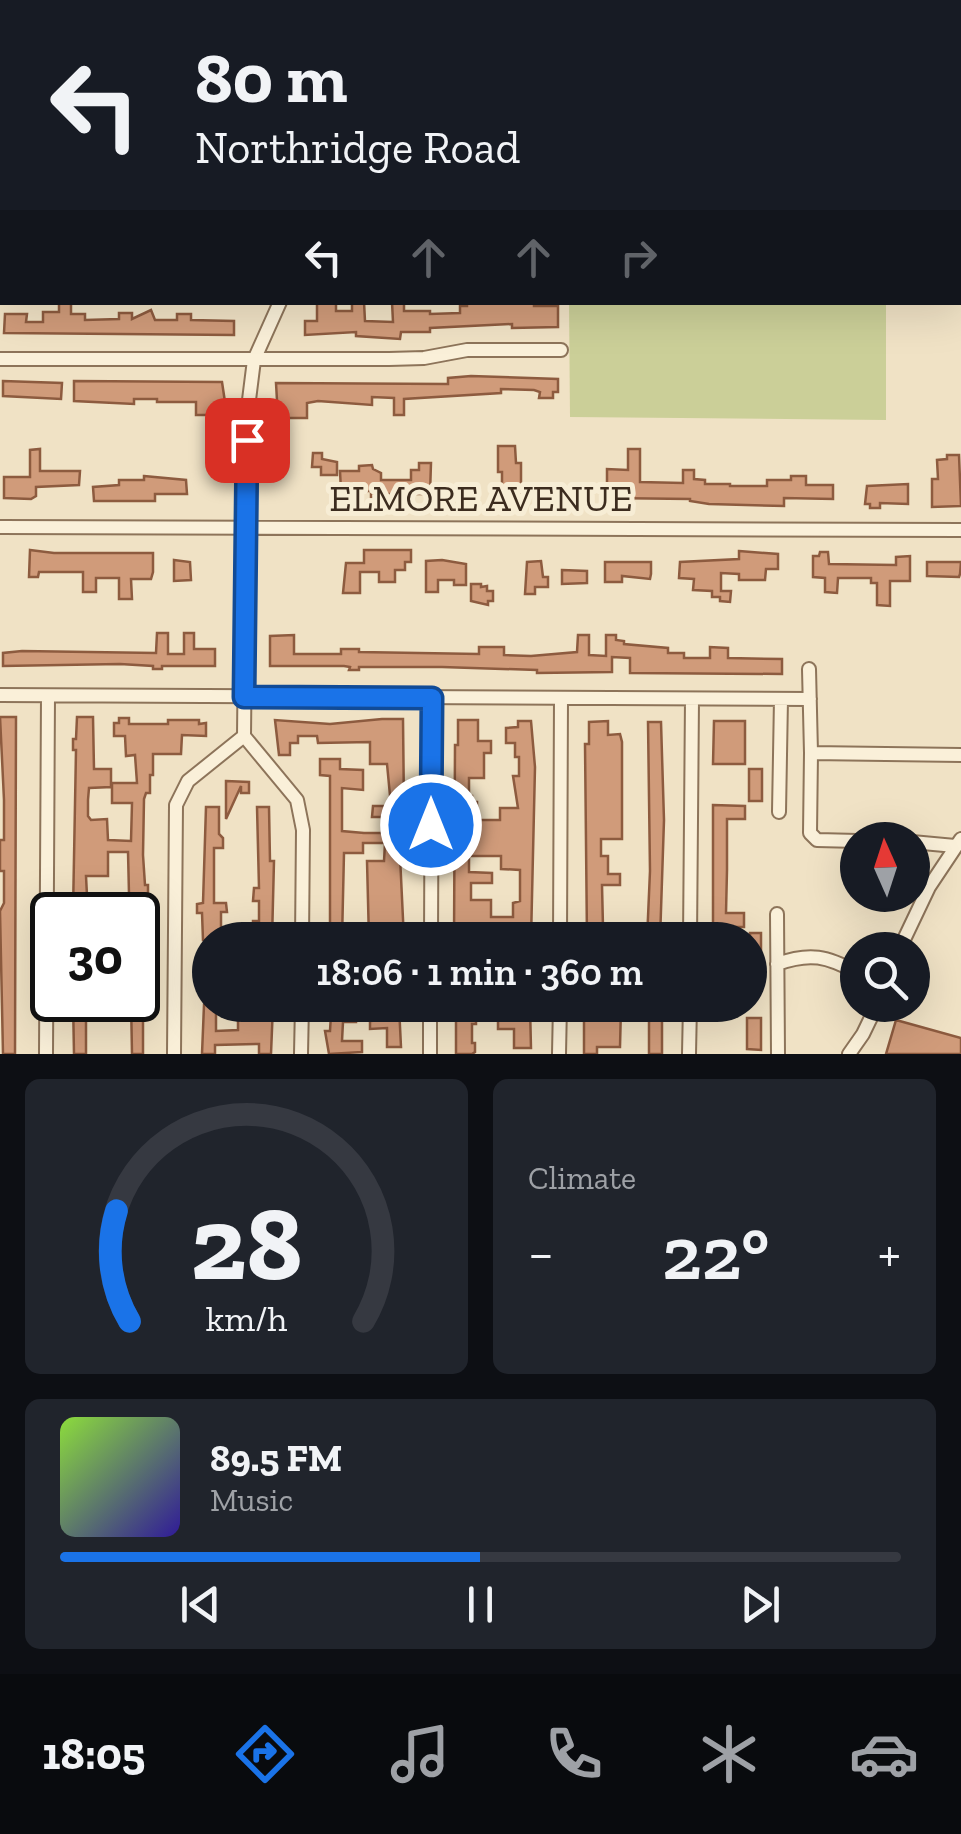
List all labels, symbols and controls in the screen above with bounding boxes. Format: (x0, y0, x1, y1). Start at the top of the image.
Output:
text: 80 m (195, 36, 347, 120)
icon: left (30, 40, 160, 170)
text: Northridge Road (195, 121, 520, 175)
icon: left (296, 230, 351, 285)
icon: ahead (401, 230, 456, 285)
icon: ahead (506, 230, 561, 285)
icon: right (611, 230, 666, 285)
pin (205, 398, 290, 483)
icon: arrive (220, 413, 275, 468)
street label: ELMORE AVENUE (329, 475, 633, 521)
position arrow (379, 773, 483, 877)
north arrow (840, 822, 930, 912)
map controls (840, 822, 930, 1022)
speed limit sign: 30 (30, 892, 160, 1022)
button: search (840, 932, 930, 1022)
text: 18:06 · 1 min · 360 m (316, 949, 643, 995)
text: Climate (528, 1159, 636, 1197)
text: 28 (191, 1181, 302, 1306)
text: 22° (662, 1208, 770, 1298)
text: − (528, 1220, 554, 1286)
text: + (878, 1220, 901, 1286)
text: km/h (206, 1297, 287, 1340)
text: 89.5 FM (210, 1435, 342, 1481)
text: Music (210, 1481, 293, 1519)
icon: previous (173, 1577, 228, 1632)
icon: pause (453, 1577, 508, 1632)
icon: next (733, 1577, 788, 1632)
icon: directions (230, 1719, 300, 1789)
icon: music (385, 1719, 455, 1789)
icon: phone (539, 1719, 609, 1789)
icon: climate (694, 1719, 764, 1789)
icon: car (849, 1719, 919, 1789)
text: 18:05 (42, 1727, 145, 1781)

